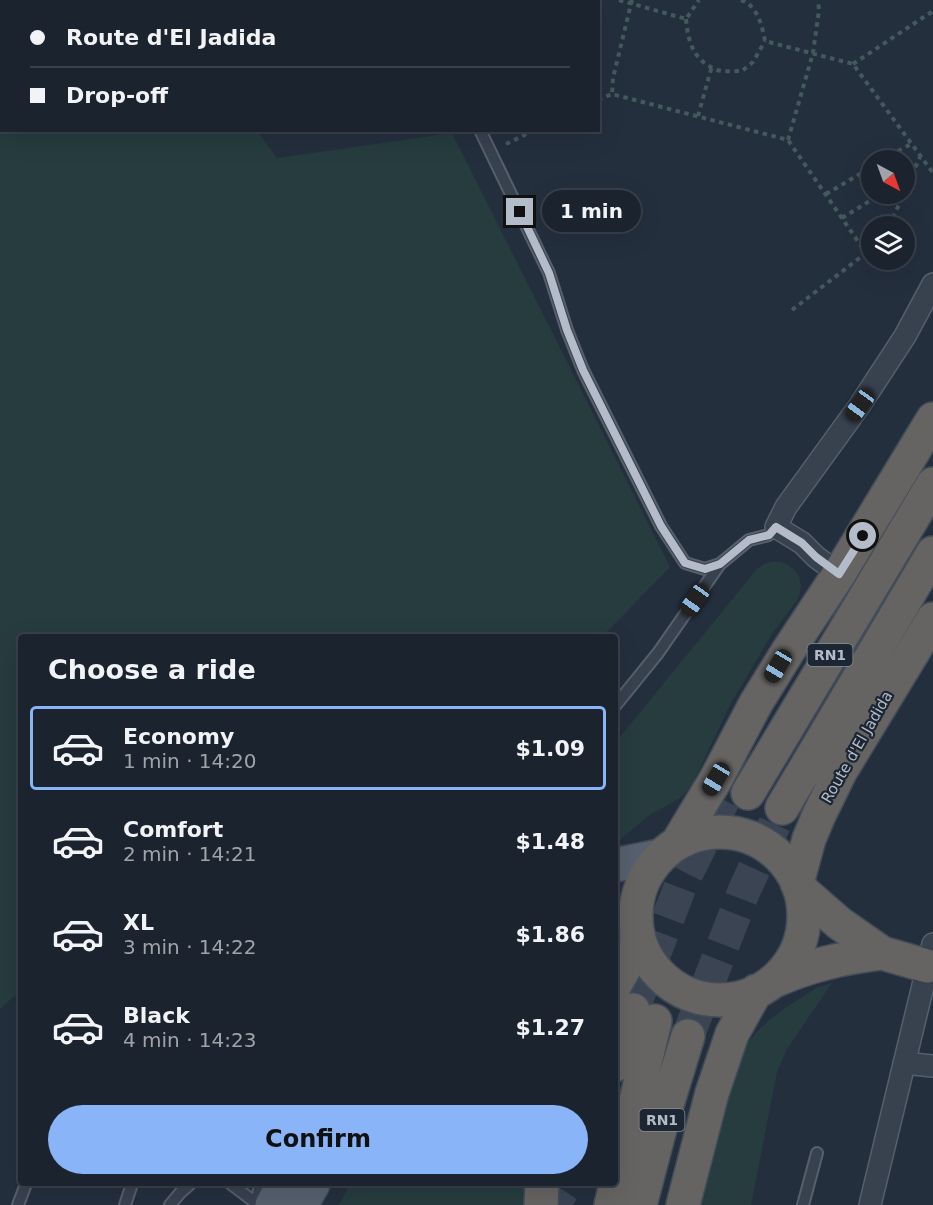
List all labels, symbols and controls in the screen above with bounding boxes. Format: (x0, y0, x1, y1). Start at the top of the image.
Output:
text: Route d'El Jadida (66, 25, 276, 50)
text: Drop-off (66, 83, 168, 108)
north arrow (861, 150, 915, 204)
map controls (861, 150, 915, 270)
callout: 1 min (541, 191, 640, 233)
route end (506, 198, 533, 225)
text: 1 min (560, 199, 623, 223)
button: layers (861, 216, 915, 270)
car (842, 385, 878, 425)
route start (849, 522, 876, 549)
car (677, 580, 713, 620)
road number: RN1 (808, 644, 852, 666)
car (761, 646, 795, 686)
text: Choose a ride (48, 654, 256, 685)
street label: Route d'El Jadida (818, 688, 896, 806)
icon: car (51, 721, 105, 775)
text: Economy (123, 724, 234, 749)
text: $1.09 (515, 736, 585, 761)
text: 1 min · 14:20 (123, 749, 257, 773)
car (699, 759, 733, 799)
icon: car (51, 814, 105, 868)
text: Comfort (123, 817, 223, 842)
text: $1.48 (515, 829, 585, 854)
text: 2 min · 14:21 (123, 842, 257, 866)
icon: car (51, 907, 105, 961)
text: XL (123, 910, 154, 935)
text: $1.86 (515, 922, 585, 947)
text: 3 min · 14:22 (123, 935, 257, 959)
icon: car (51, 1000, 105, 1054)
text: Black (123, 1003, 190, 1028)
text: $1.27 (515, 1015, 585, 1040)
text: 4 min · 14:23 (123, 1028, 257, 1052)
button: Confirm (48, 1105, 588, 1174)
road number: RN1 (640, 1109, 684, 1131)

